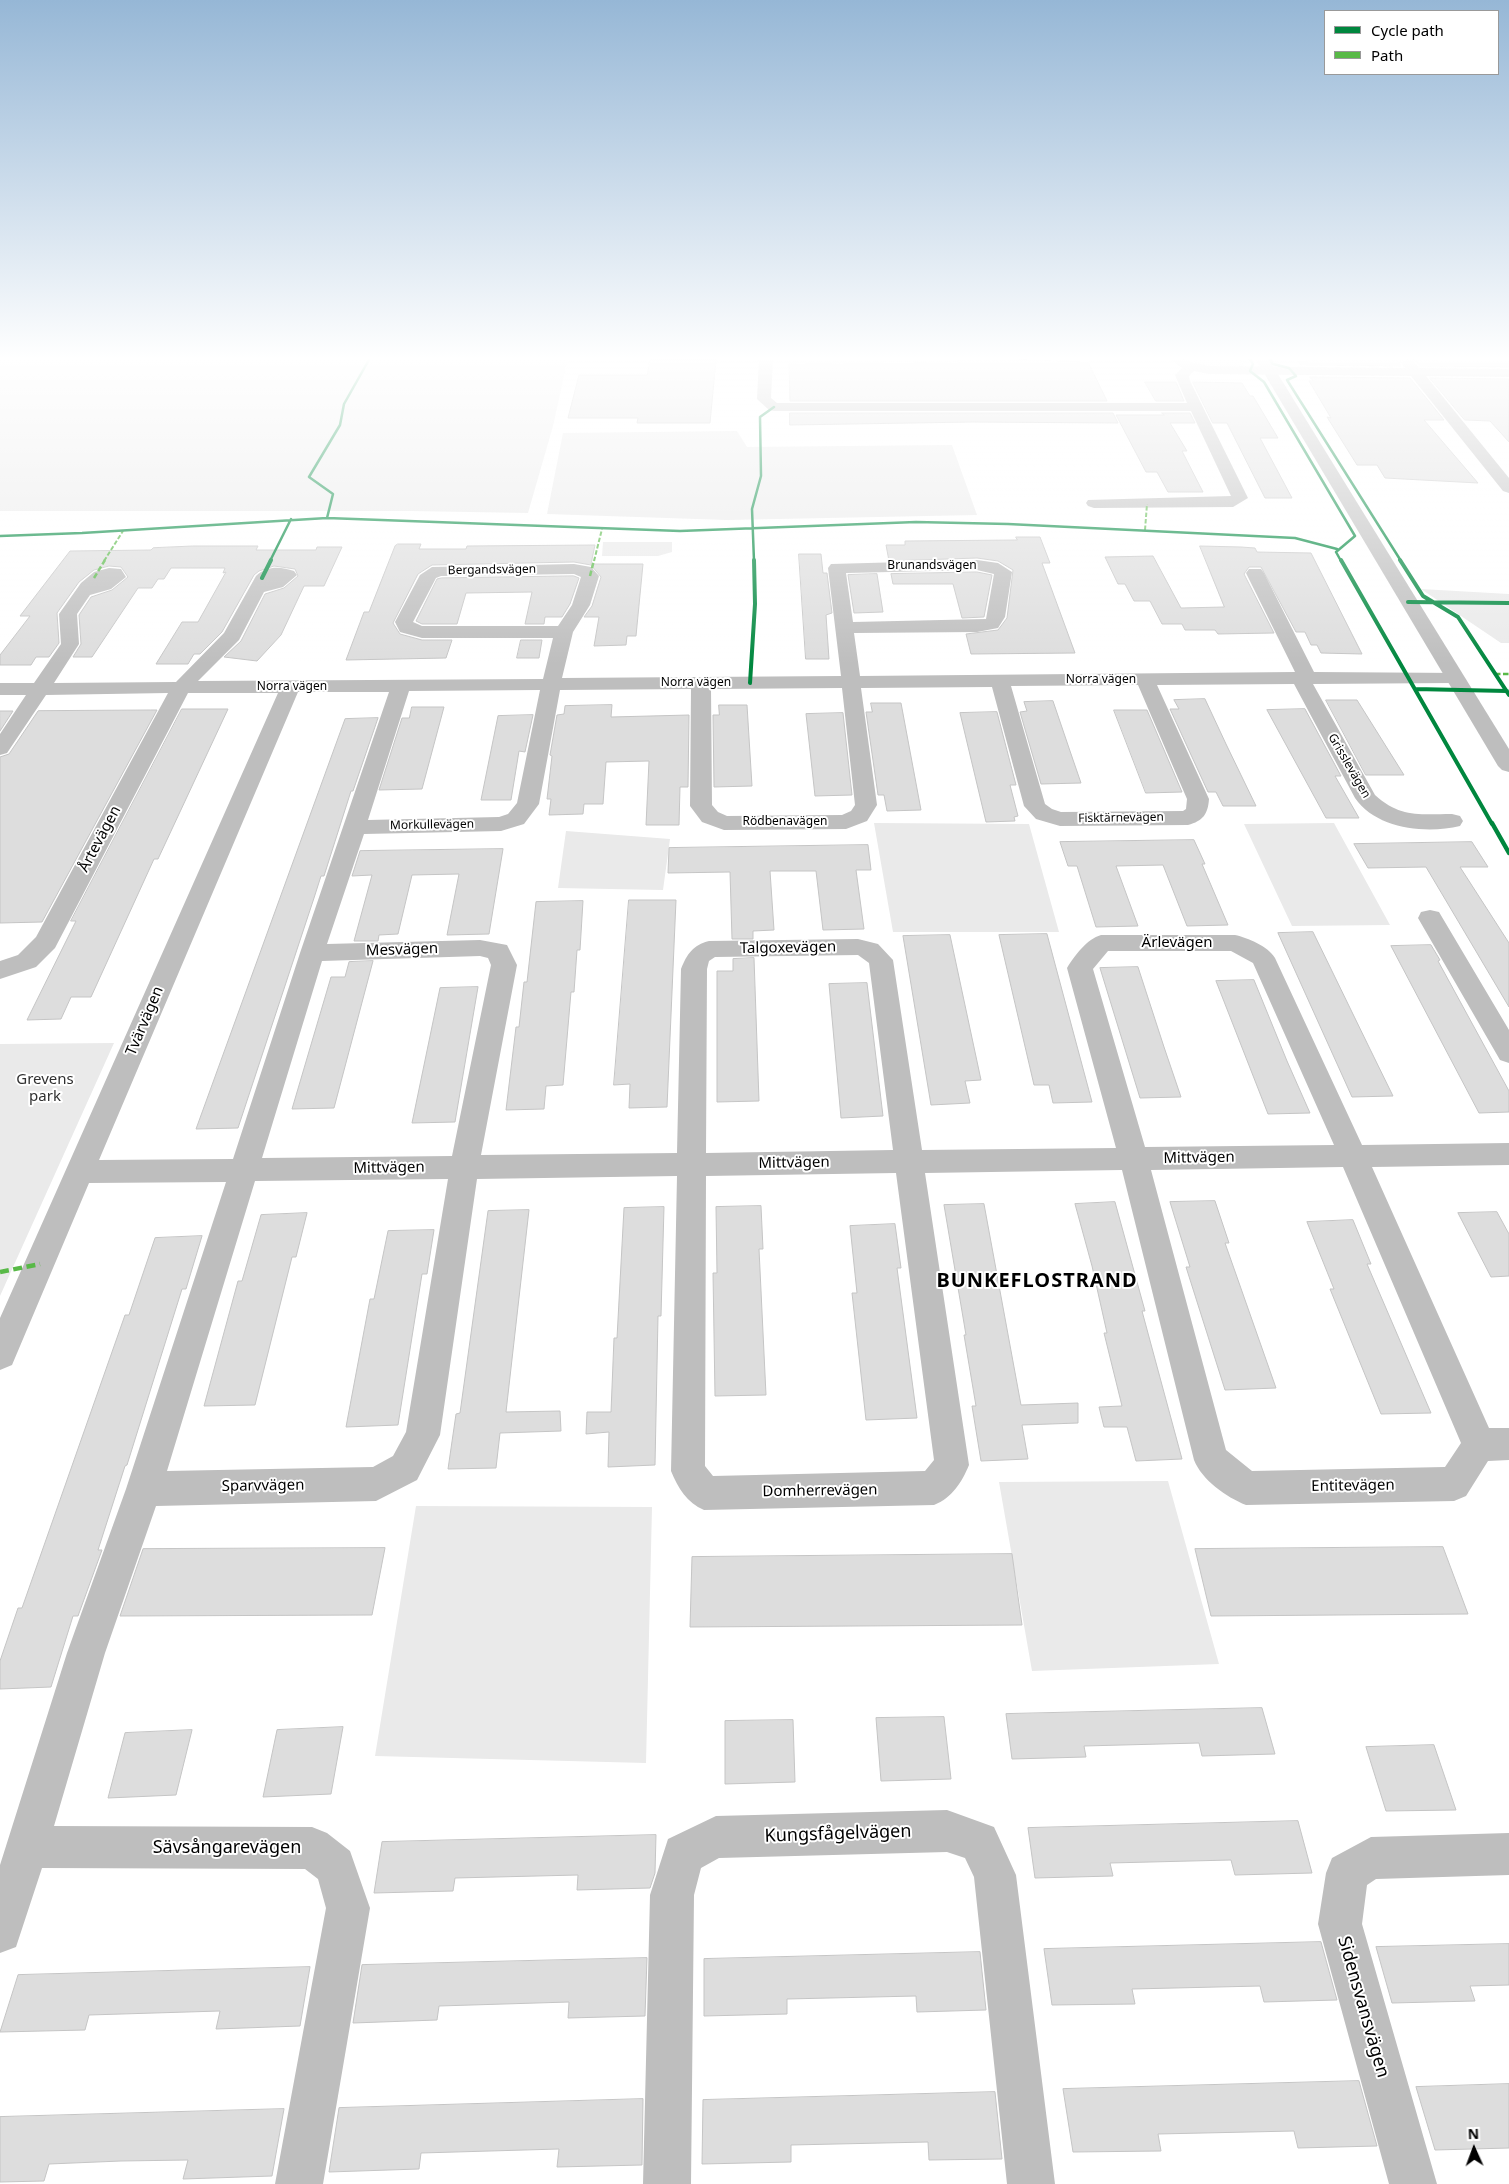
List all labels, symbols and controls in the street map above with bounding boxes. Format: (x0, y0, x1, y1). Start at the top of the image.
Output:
legend (1324, 10, 1499, 75)
text: Cycle path (1371, 20, 1444, 40)
text: Path (1371, 45, 1403, 65)
street label: Brunandsvägen (887, 559, 977, 573)
street label: Bergandsvägen (448, 562, 536, 578)
street label: Norra vägen (1066, 673, 1136, 687)
street label: Norra vägen (661, 676, 731, 690)
street label: Norra vägen (257, 680, 327, 694)
street label: Grisslevägen (1325, 731, 1373, 801)
street label: Årtevägen (75, 803, 125, 875)
street label: Fisktärnevägen (1078, 810, 1164, 826)
street label: Rödbenavägen (743, 815, 827, 829)
street label: Morkullevägen (390, 817, 474, 833)
street label: Ärlevägen (1142, 934, 1212, 952)
street label: Talgoxevägen (740, 938, 836, 958)
street label: Mesvägen (366, 940, 438, 960)
street label: Tvärvägen (122, 984, 168, 1058)
park label: Grevens park (16, 1071, 74, 1106)
street label: Mittvägen (1163, 1148, 1235, 1168)
street label: Mittvägen (758, 1153, 830, 1173)
street label: Mittvägen (353, 1158, 425, 1178)
district label: BUNKEFLOSTRAND (935, 1269, 1139, 1293)
street label: Sparvvägen (222, 1476, 304, 1496)
street label: Entitevägen (1311, 1476, 1395, 1496)
street label: Domherrevägen (762, 1481, 878, 1501)
street label: Kungsfågelvägen (764, 1821, 912, 1847)
street label: Sävsångarevägen (153, 1837, 301, 1859)
street label: Sidensvansvägen (1332, 1934, 1394, 2080)
north arrow (1449, 2124, 1499, 2174)
text: N (1467, 2124, 1479, 2143)

